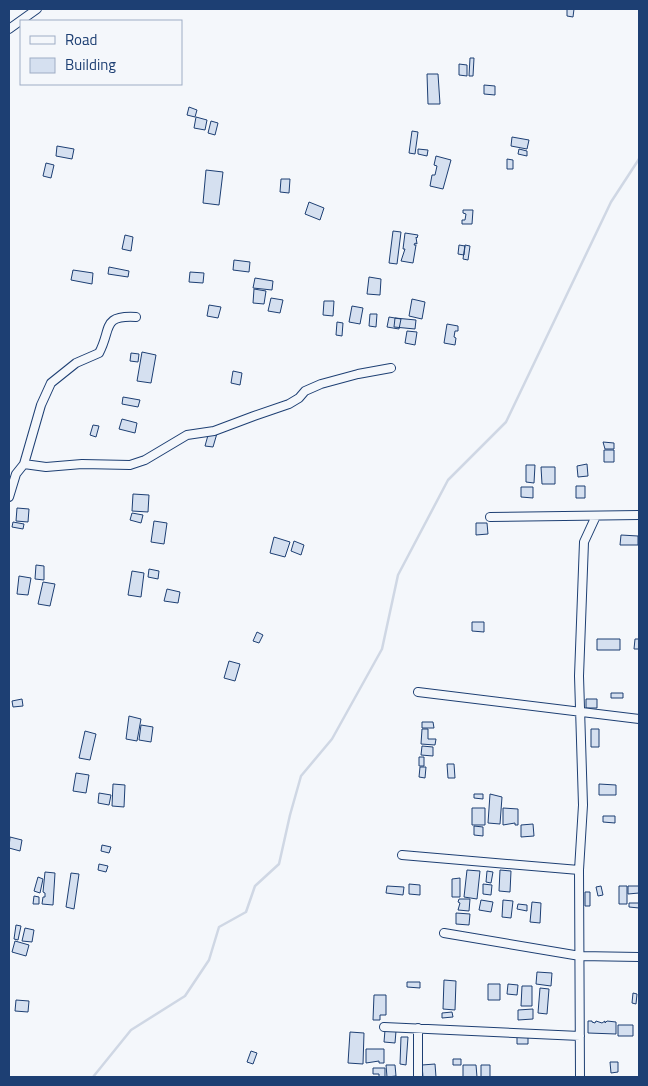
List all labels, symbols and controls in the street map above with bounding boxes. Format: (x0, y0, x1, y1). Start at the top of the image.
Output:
legend (20, 20, 182, 85)
text: Road (65, 28, 97, 51)
text: Building (65, 53, 116, 76)

